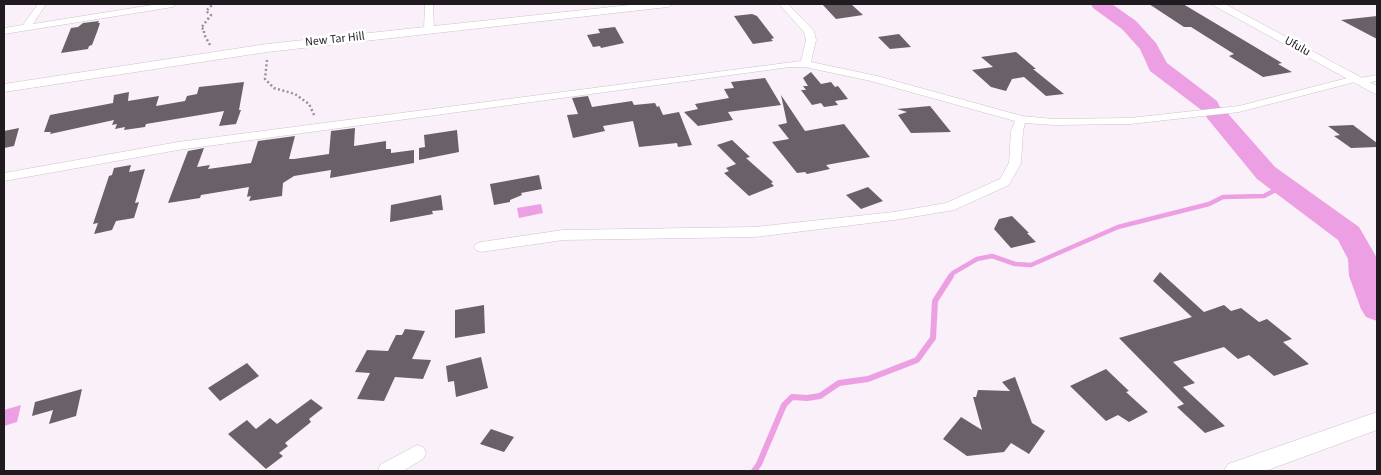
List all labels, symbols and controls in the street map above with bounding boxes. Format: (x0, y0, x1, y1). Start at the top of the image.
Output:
street label: New Tar Hill (304, 30, 366, 50)
street label: Ufulu (1282, 34, 1312, 60)

